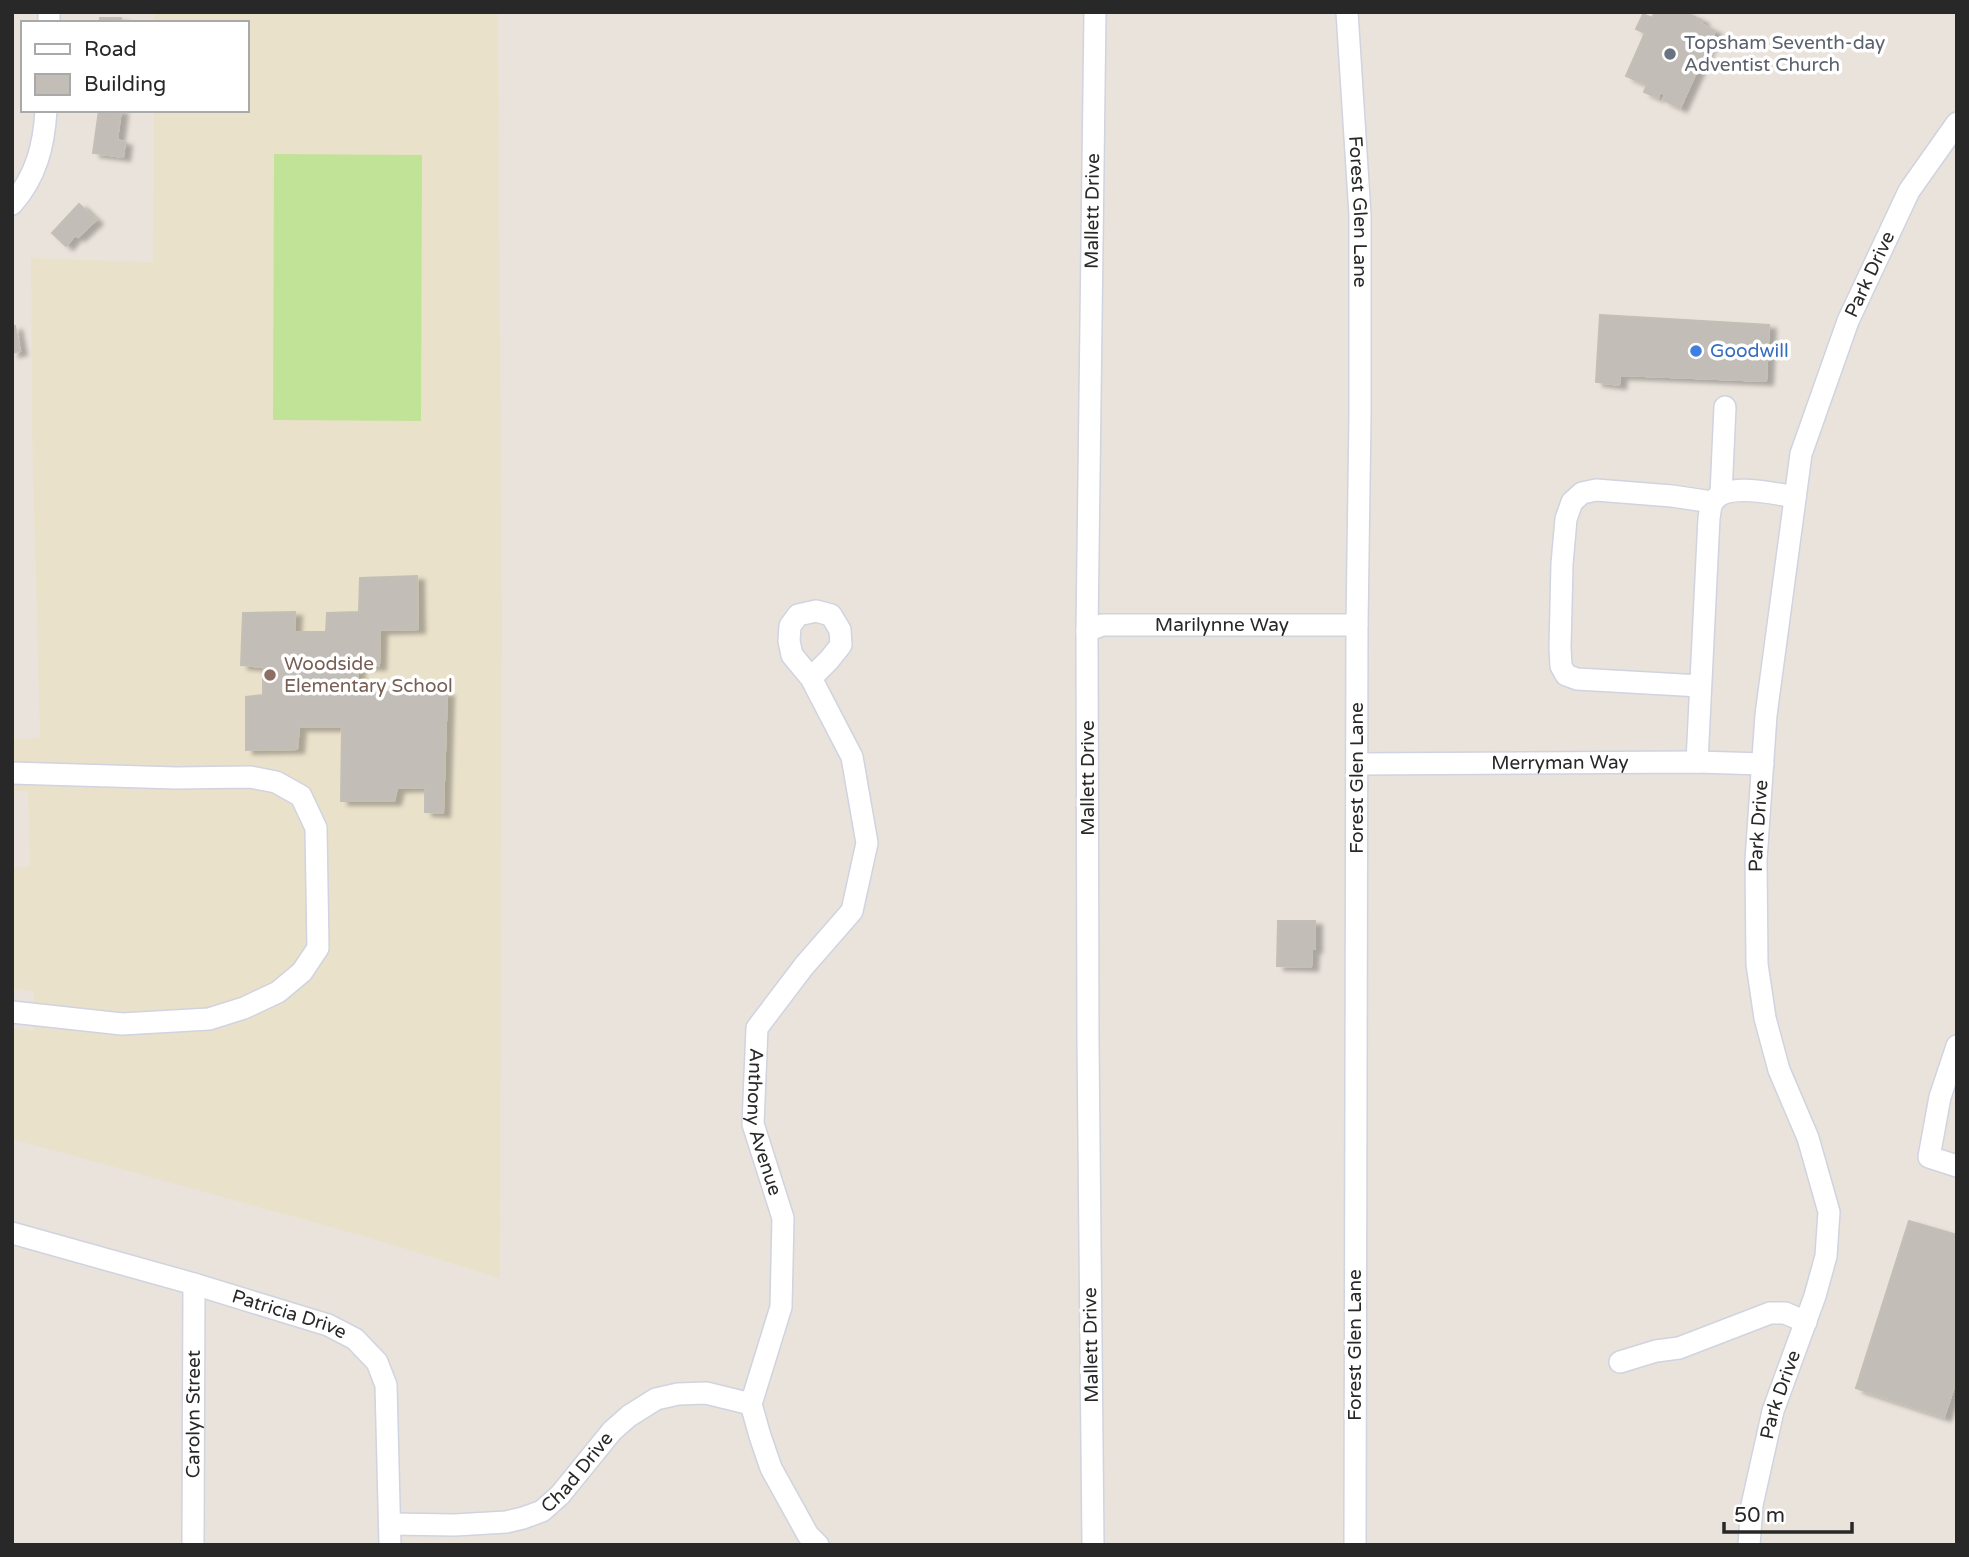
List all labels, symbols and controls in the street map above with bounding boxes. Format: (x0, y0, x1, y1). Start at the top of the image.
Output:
legend (21, 21, 248, 112)
place label: Topsham Seventh-day Adventist Church (1684, 32, 1885, 76)
text: Road (84, 37, 137, 62)
marker: Topsham Seventh-day Adventist Church (1662, 46, 1678, 62)
text: Building (84, 72, 166, 97)
street label: Forest Glen Lane (1344, 135, 1371, 287)
street label: Mallett Drive (1081, 153, 1104, 269)
street label: Park Drive (1840, 228, 1899, 321)
place label: Goodwill (1710, 340, 1789, 362)
marker: Goodwill (1688, 343, 1704, 359)
street label: Marilynne Way (1155, 614, 1289, 636)
place label: Woodside Elementary School (284, 653, 453, 697)
marker: Woodside Elementary School (262, 667, 278, 683)
street label: Forest Glen Lane (1346, 702, 1368, 854)
street label: Mallett Drive (1077, 720, 1099, 836)
street label: Merryman Way (1491, 751, 1629, 774)
street label: Park Drive (1745, 779, 1773, 872)
street label: Anthony Avenue (742, 1048, 786, 1198)
street label: Forest Glen Lane (1344, 1269, 1366, 1421)
street label: Patricia Drive (229, 1285, 350, 1344)
street label: Mallett Drive (1079, 1287, 1103, 1403)
street label: Park Drive (1756, 1347, 1805, 1441)
street label: Carolyn Street (182, 1350, 205, 1478)
street label: Chad Drive (537, 1428, 618, 1518)
scale bar (1724, 1490, 1852, 1534)
text: 50 m (1734, 1503, 1785, 1528)

